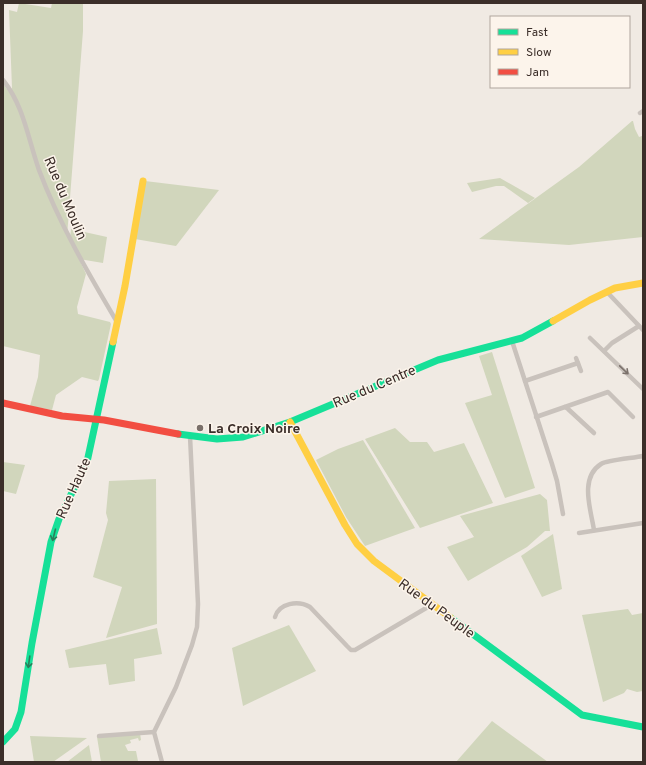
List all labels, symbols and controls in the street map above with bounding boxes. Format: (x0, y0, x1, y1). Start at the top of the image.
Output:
legend (490, 16, 630, 88)
text: Fast (526, 25, 548, 41)
text: Slow (526, 45, 552, 61)
text: Jam (526, 65, 549, 81)
street label: Rue du Moulin (39, 154, 90, 243)
street label: Rue du Centre (330, 362, 419, 413)
one-way arrow (619, 365, 629, 375)
place label: La Croix Noire (208, 421, 301, 438)
marker: La Croix Noire (195, 423, 205, 433)
street label: Rue Haute (53, 455, 95, 522)
one-way arrow (50, 528, 57, 541)
street label: Rue du Peuple (395, 576, 478, 643)
one-way arrow (25, 655, 33, 668)

